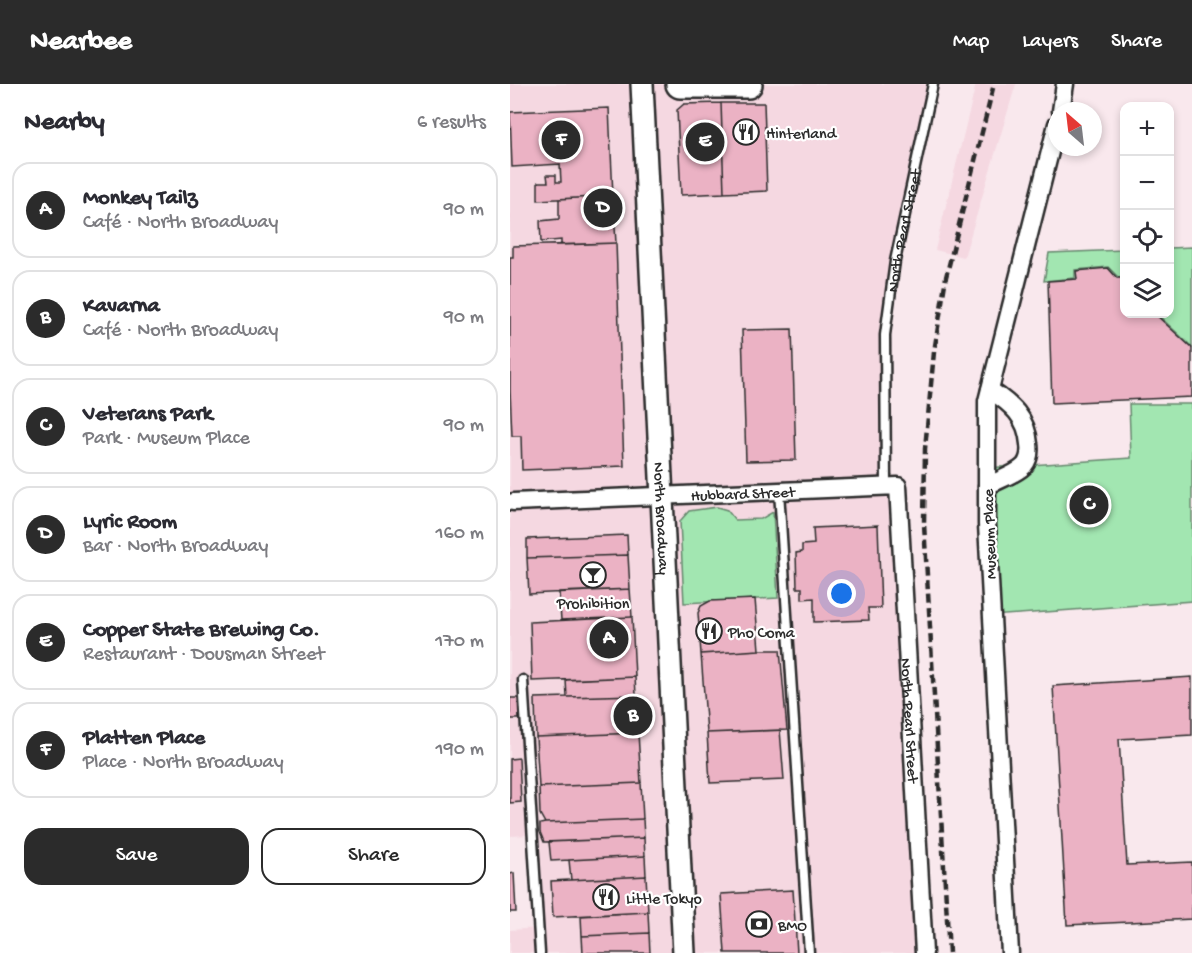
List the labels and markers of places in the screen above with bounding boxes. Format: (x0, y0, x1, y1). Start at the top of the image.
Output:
restaurant icon: Hinterland (731, 117, 761, 147)
pin: F (542, 118, 580, 162)
pin: E (686, 120, 724, 164)
place label: Hinterland (766, 126, 838, 145)
pin: D (584, 186, 622, 230)
pin: C (1070, 482, 1108, 528)
bar icon: Prohibition (578, 560, 608, 590)
place label: Prohibition (556, 596, 630, 615)
pin: A (590, 616, 628, 662)
restaurant icon: Pho Coma (694, 616, 724, 646)
place label: Pho Coma (727, 625, 796, 644)
pin: B (614, 694, 652, 738)
restaurant icon: Little Tokyo (591, 882, 621, 912)
place label: Little Tokyo (626, 891, 702, 910)
bank icon: BMO (744, 909, 774, 939)
place label: BMO (777, 918, 807, 937)

